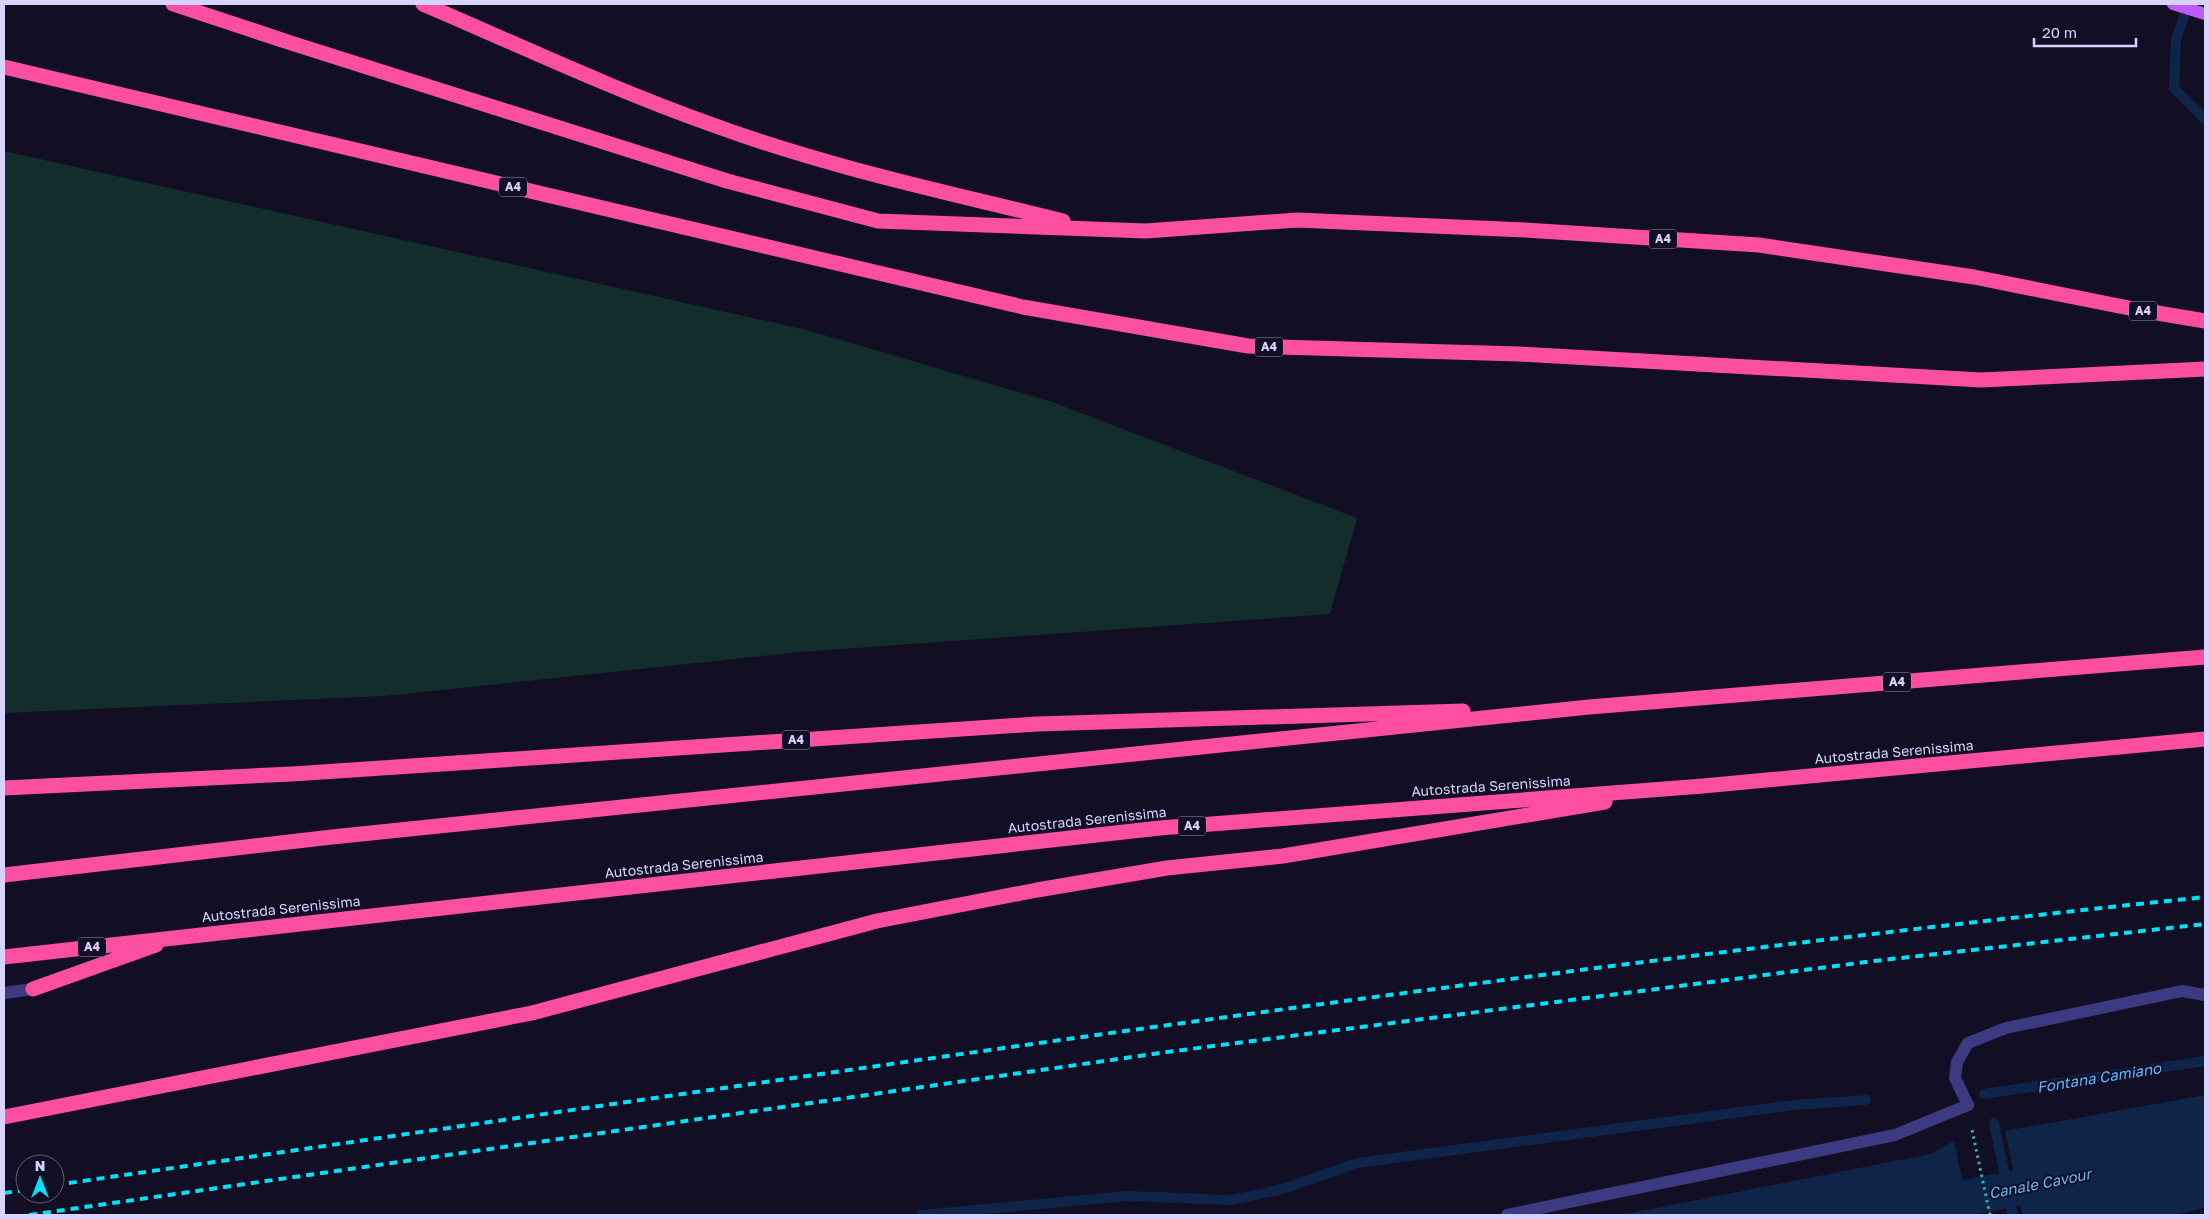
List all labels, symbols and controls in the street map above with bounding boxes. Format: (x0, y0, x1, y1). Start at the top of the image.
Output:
scale bar (2034, 15, 2136, 47)
text: 20 m (2042, 23, 2077, 41)
road number: A4 (499, 178, 527, 196)
road number: A4 (1649, 230, 1677, 248)
road number: A4 (2129, 302, 2157, 321)
road number: A4 (1255, 338, 1283, 357)
road number: A4 (1883, 672, 1911, 692)
road number: A4 (782, 730, 810, 750)
street label: Autostrada Serenissima (1814, 736, 1974, 767)
street label: Autostrada Serenissima (1411, 771, 1571, 800)
street label: Autostrada Serenissima (1007, 803, 1167, 836)
road number: A4 (1178, 816, 1206, 836)
street label: Autostrada Serenissima (604, 848, 764, 881)
street label: Autostrada Serenissima (201, 892, 361, 925)
road number: A4 (78, 938, 106, 956)
water label: Fontana Camiano (2035, 1058, 2163, 1096)
north arrow (15, 1154, 65, 1204)
text: N (35, 1157, 45, 1174)
water label: Canale Cavour (1987, 1164, 2095, 1202)

